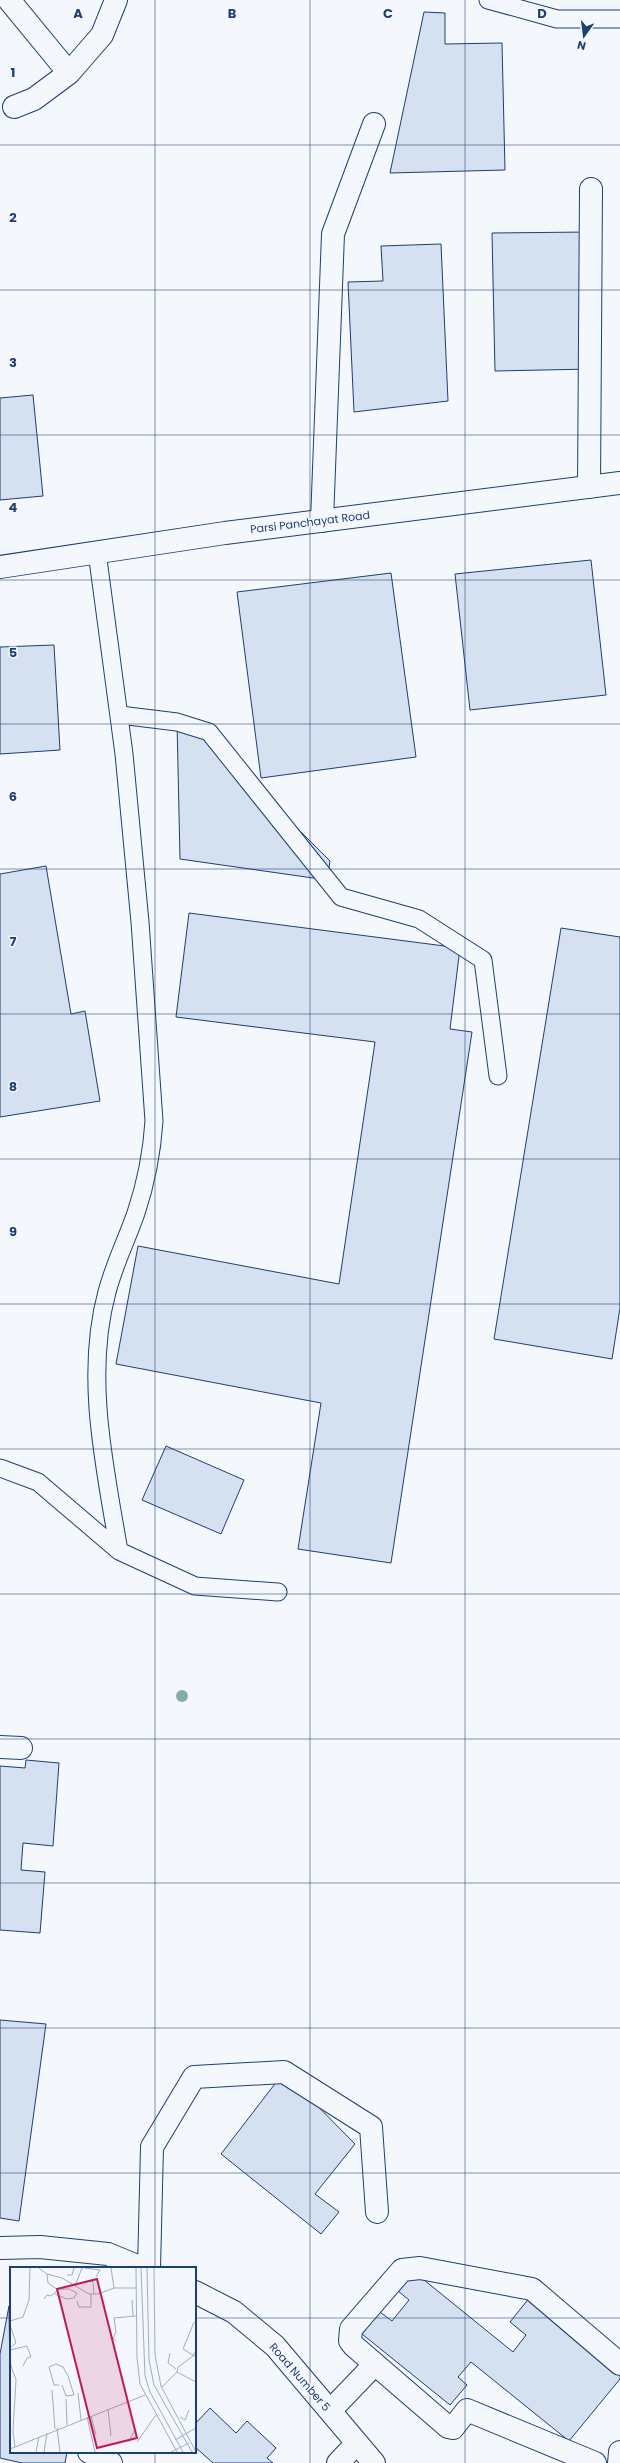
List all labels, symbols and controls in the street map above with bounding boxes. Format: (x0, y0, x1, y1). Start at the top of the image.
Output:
text: A (73, 4, 83, 23)
text: B (228, 4, 237, 23)
text: C (383, 4, 393, 23)
text: D (537, 4, 547, 23)
north arrow (564, 16, 604, 56)
text: N (576, 37, 588, 54)
text: 1 (11, 63, 15, 82)
text: 2 (9, 208, 17, 227)
text: 3 (9, 353, 17, 372)
text: 4 (9, 498, 18, 517)
street label: Parsi Panchayat Road (249, 507, 371, 537)
text: 5 (9, 643, 17, 662)
text: 6 (9, 787, 17, 806)
text: 7 (10, 932, 17, 951)
text: 8 (9, 1077, 17, 1096)
text: 9 (9, 1222, 17, 1241)
inset map (10, 2267, 196, 2453)
street label: Road Number 5 (266, 2339, 334, 2415)

